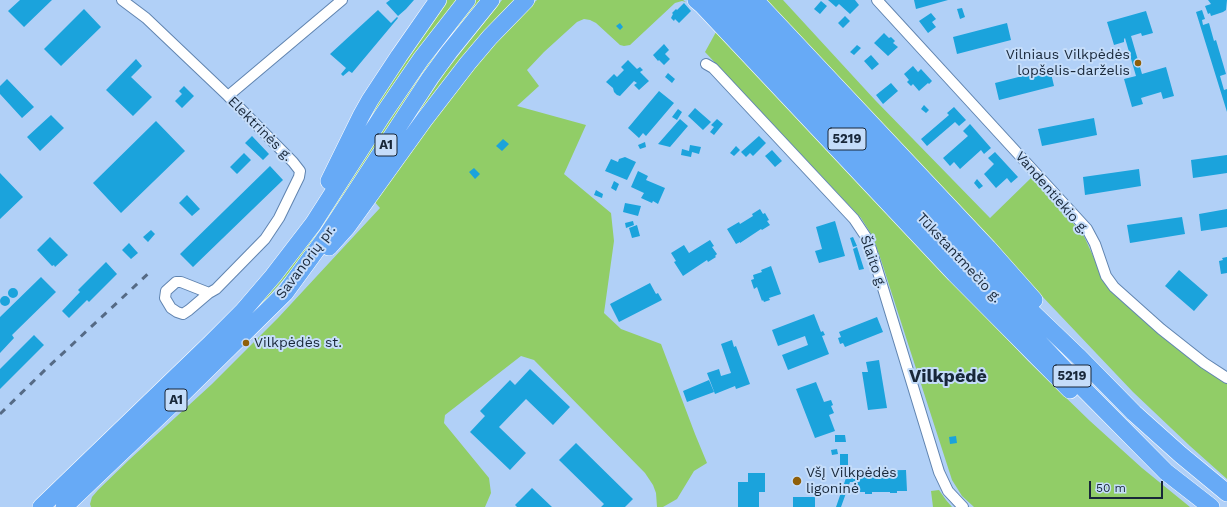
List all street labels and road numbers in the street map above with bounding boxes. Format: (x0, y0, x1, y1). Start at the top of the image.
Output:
street label: Elektrinės g. (224, 93, 296, 165)
road number: 5219 (828, 128, 866, 150)
road number: A1 (375, 134, 397, 156)
street label: Vandentiekio g. (1012, 148, 1092, 238)
street label: Tūkstantmečio g. (913, 210, 1005, 306)
street label: Savanorių pr. (273, 222, 339, 302)
street label: Šlaito g. (856, 233, 890, 291)
road number: 5219 (1053, 365, 1091, 387)
road number: A1 (165, 389, 187, 411)

